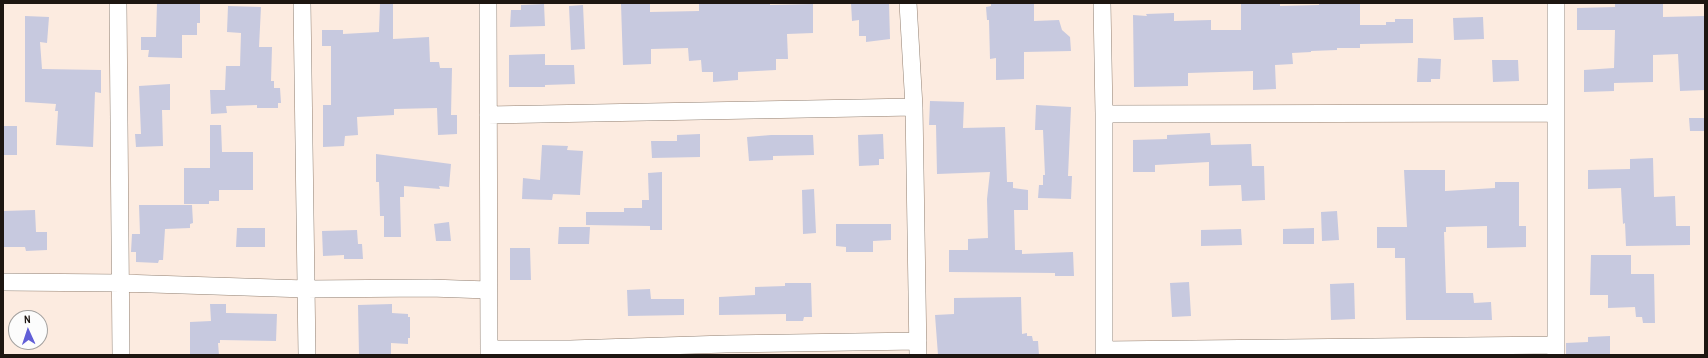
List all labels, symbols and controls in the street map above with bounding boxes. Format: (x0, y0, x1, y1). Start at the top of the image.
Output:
north arrow (8, 310, 48, 350)
text: N (24, 312, 31, 326)

